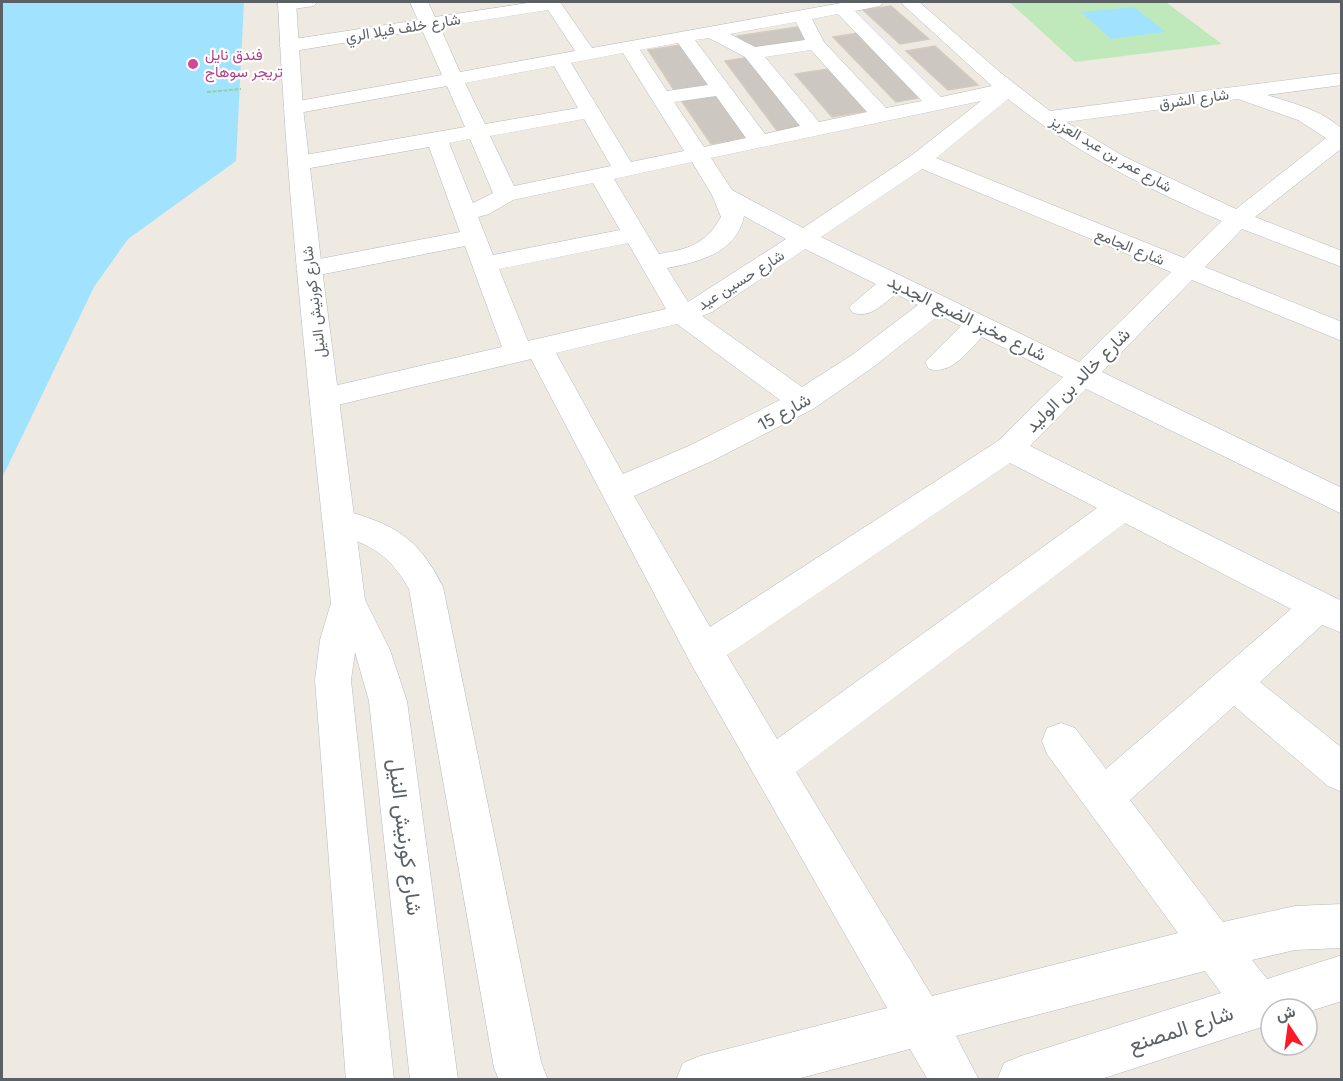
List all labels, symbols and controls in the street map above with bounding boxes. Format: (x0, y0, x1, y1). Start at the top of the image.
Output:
street label: شارع خلف فيلا الري (344, 10, 463, 50)
place label: فندق نايل تريجر سوهاج (205, 46, 283, 83)
marker: فندق نايل تريجر سوهاج (186, 57, 200, 71)
street label: شارع الشرق (1158, 85, 1231, 115)
street label: شارع عمر بن عبد العزيز (1045, 111, 1175, 198)
street label: شارع الجامع (1092, 225, 1167, 271)
street label: شارع كورنيش النيل (298, 245, 332, 359)
street label: شارع حسين عيد (694, 246, 789, 316)
street label: شارع مخبز الضبع الجديد (884, 270, 1050, 367)
street label: شارع خالد بن الوليد (1021, 323, 1136, 438)
street label: شارع 15 (753, 388, 815, 437)
street label: شارع كورنيش النيل (381, 757, 428, 917)
north arrow (1259, 997, 1319, 1057)
street label: شارع المصنع (1125, 1000, 1237, 1059)
text: ش (1274, 1001, 1297, 1024)

